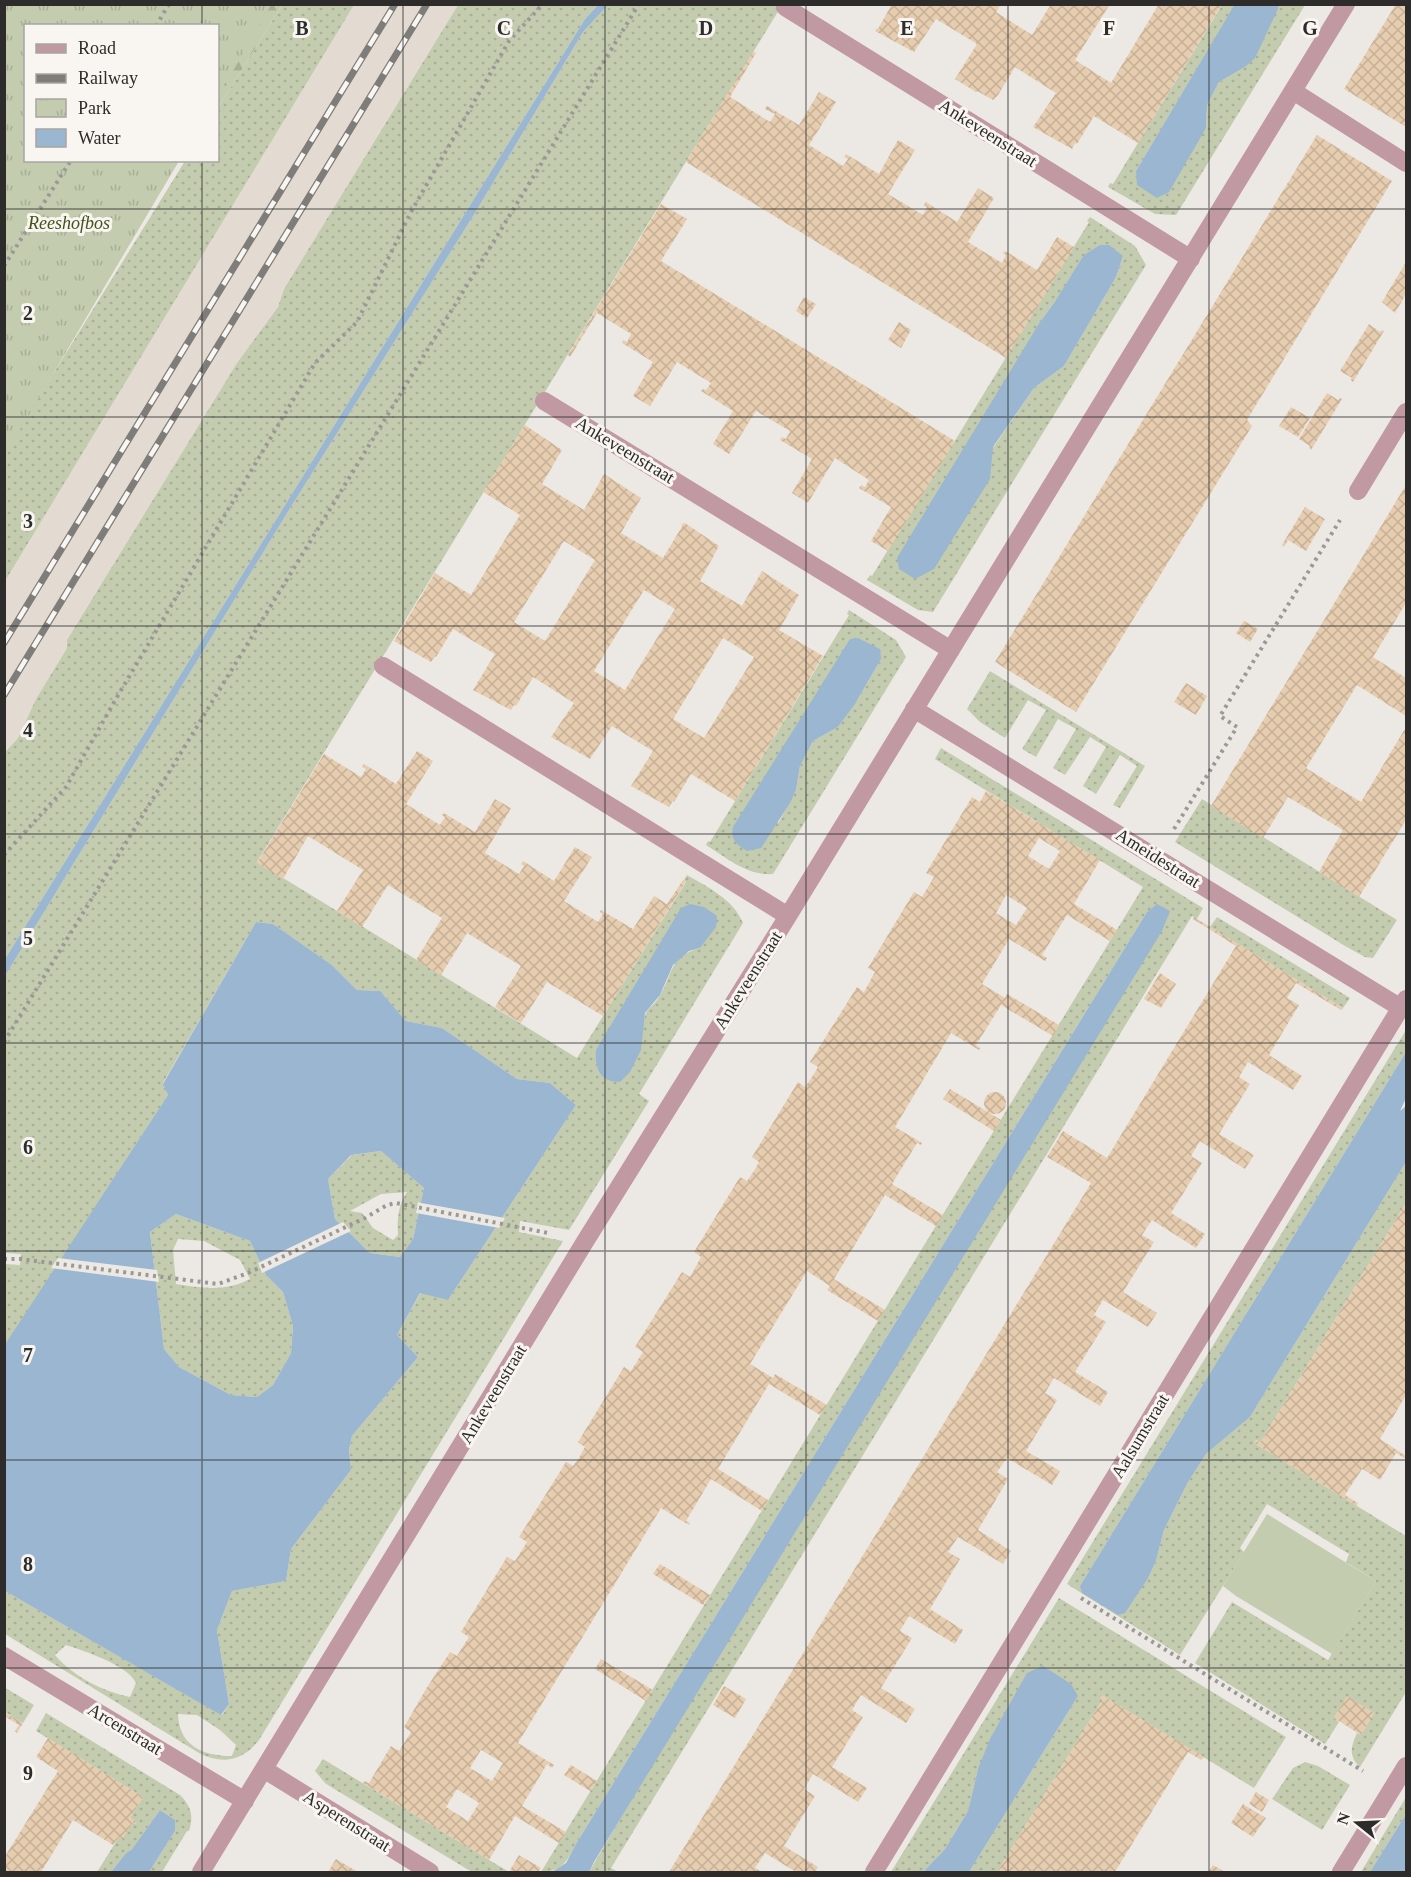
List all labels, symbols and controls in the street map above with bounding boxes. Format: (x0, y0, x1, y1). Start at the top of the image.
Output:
text: B (295, 17, 309, 39)
text: C (497, 17, 511, 39)
text: D (699, 17, 713, 39)
text: E (900, 17, 914, 39)
text: F (1103, 17, 1115, 39)
text: G (1302, 17, 1318, 39)
legend (24, 24, 219, 162)
text: Road (78, 38, 116, 58)
text: Railway (78, 68, 138, 88)
street label: Ankeveenstraat (935, 95, 1041, 171)
text: Park (78, 98, 111, 118)
text: Water (78, 128, 121, 148)
park label: Reeshofbos (27, 213, 110, 233)
text: 2 (23, 302, 33, 324)
street label: Ankeveenstraat (572, 413, 678, 487)
text: 3 (23, 510, 33, 532)
text: 4 (23, 719, 33, 741)
street label: Ameidestraat (1112, 824, 1204, 892)
text: 5 (23, 927, 33, 949)
street label: Ankeveenstraat (710, 927, 786, 1033)
text: 6 (23, 1136, 33, 1158)
street label: Ankeveenstraat (456, 1341, 530, 1447)
text: 7 (23, 1344, 33, 1366)
street label: Aalsumstraat (1107, 1390, 1173, 1482)
text: 8 (23, 1553, 33, 1575)
street label: Arcenstraat (84, 1699, 166, 1759)
text: 9 (23, 1762, 33, 1784)
street label: Asperenstraat (300, 1786, 394, 1856)
north arrow (1327, 1793, 1387, 1853)
text: N (1333, 1810, 1353, 1827)

